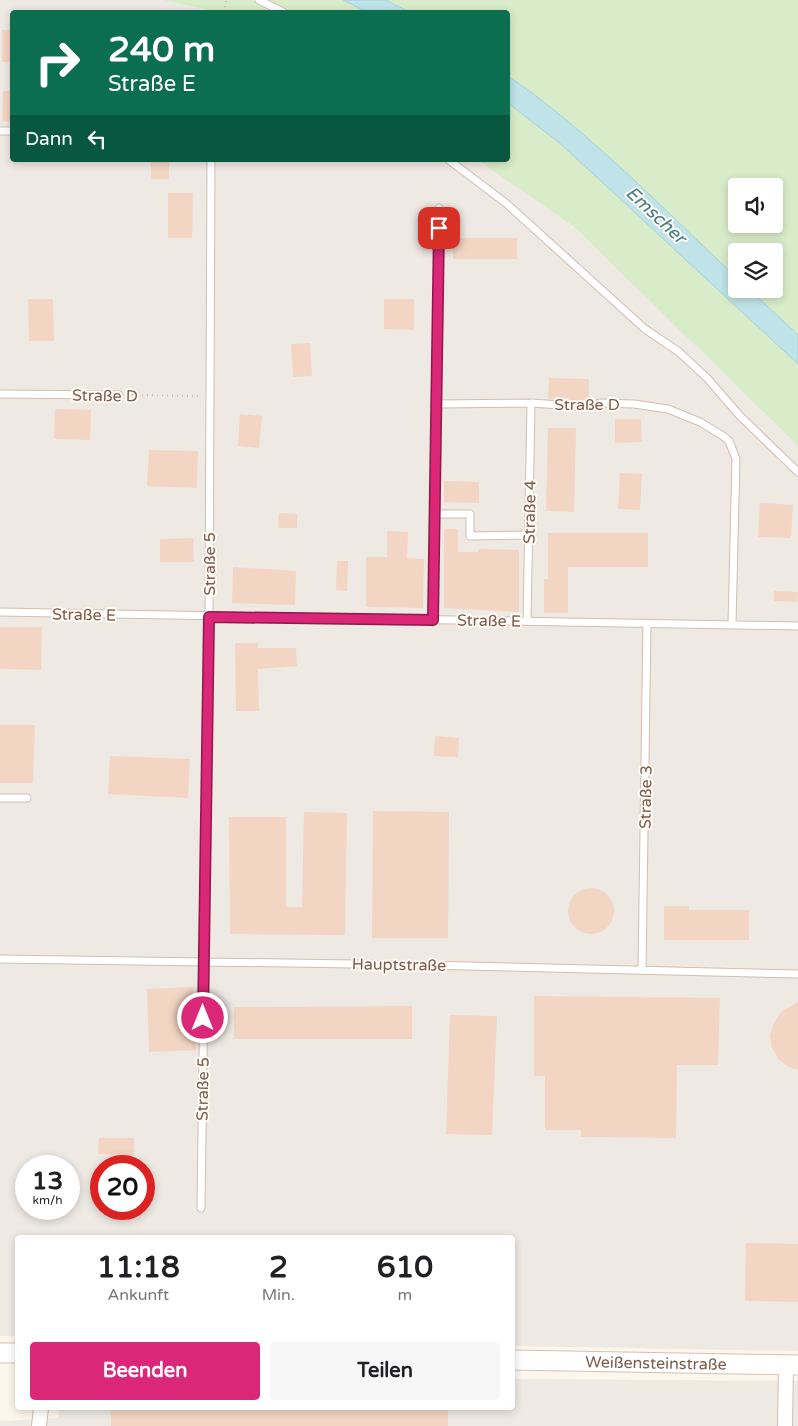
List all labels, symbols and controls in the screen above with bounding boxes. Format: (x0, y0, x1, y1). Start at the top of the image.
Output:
text: 240 m (108, 29, 215, 71)
icon: right (25, 30, 90, 95)
text: Straße E (108, 71, 196, 97)
icon: left (83, 125, 111, 153)
text: Dann (25, 128, 73, 150)
map controls (728, 178, 783, 298)
button: sound (728, 178, 783, 233)
water label: Emscher (621, 182, 692, 250)
pin (418, 207, 460, 249)
icon: arrive (425, 214, 453, 242)
button: layers (728, 243, 783, 298)
street label: Straße D (72, 385, 138, 407)
street label: Straße D (554, 395, 620, 415)
street label: Straße 4 (519, 480, 541, 544)
street label: Straße 5 (200, 532, 220, 596)
street label: Straße E (52, 604, 116, 626)
street label: Straße E (457, 610, 521, 632)
street label: Straße 3 (635, 765, 657, 829)
street label: Hauptstraße (352, 954, 446, 976)
position arrow (176, 991, 228, 1043)
street label: Straße 5 (192, 1057, 214, 1121)
speed limit sign: 20 (90, 1155, 155, 1220)
text: 13 (32, 1166, 63, 1196)
text: km/h (32, 1193, 63, 1207)
text: 11:18 (97, 1249, 180, 1286)
text: 2 (269, 1249, 288, 1286)
text: 610 (377, 1249, 433, 1286)
text: Ankunft (108, 1285, 169, 1305)
text: Min. (262, 1285, 295, 1305)
text: m (398, 1285, 412, 1305)
button: Beenden (30, 1342, 260, 1400)
button: Teilen (270, 1342, 500, 1400)
street label: Weißensteinstraße (585, 1352, 727, 1375)

